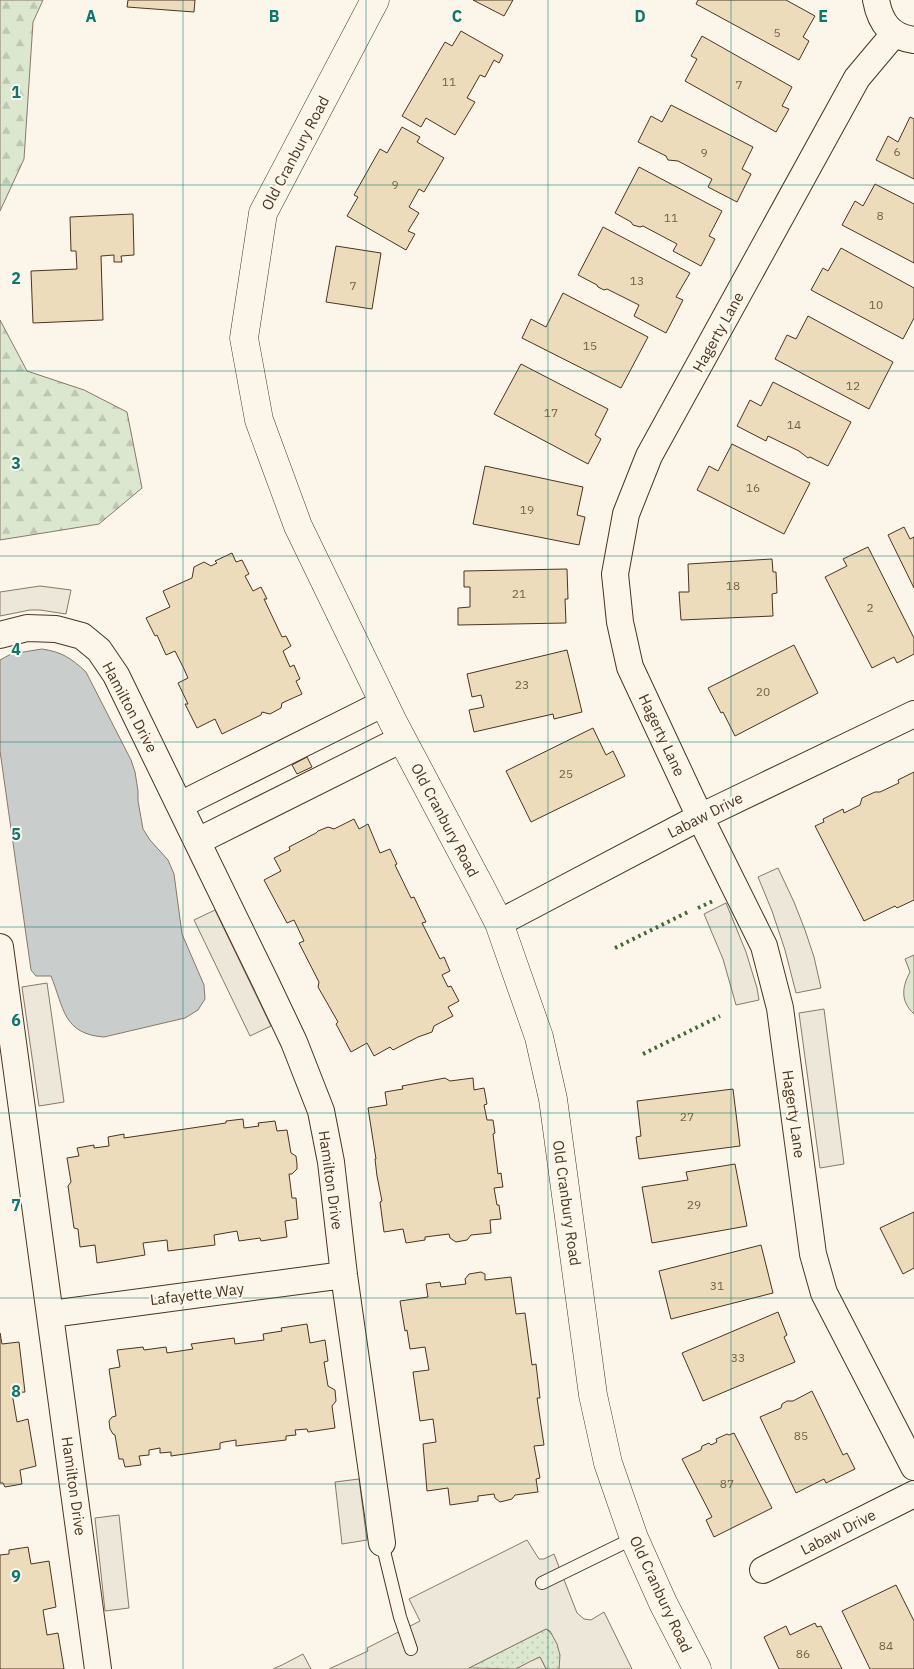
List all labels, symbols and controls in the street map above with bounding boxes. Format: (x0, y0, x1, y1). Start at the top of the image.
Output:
text: A (86, 6, 97, 26)
text: B (269, 6, 280, 26)
text: C (452, 6, 462, 26)
text: D (634, 6, 646, 26)
text: E (818, 6, 828, 26)
house number: 5 (773, 25, 781, 40)
house number: 11 (442, 74, 456, 89)
house number: 7 (735, 77, 743, 92)
text: 1 (11, 82, 21, 102)
street label: Old Cranbury Road (257, 93, 333, 213)
house number: 6 (893, 144, 901, 159)
house number: 9 (700, 145, 708, 160)
house number: 9 (391, 177, 399, 192)
house number: 8 (876, 208, 884, 223)
house number: 11 (664, 210, 678, 225)
text: 2 (11, 268, 21, 288)
house number: 13 (630, 273, 644, 288)
house number: 7 (349, 278, 357, 293)
street label: Hagerty Lane (688, 289, 748, 375)
house number: 10 (869, 297, 883, 312)
house number: 15 (583, 338, 597, 353)
house number: 12 (846, 378, 860, 393)
house number: 17 (544, 405, 558, 420)
house number: 14 (787, 417, 801, 432)
text: 3 (11, 453, 21, 473)
house number: 16 (746, 480, 760, 495)
house number: 19 (520, 502, 534, 517)
house number: 18 (726, 578, 740, 593)
house number: 21 (512, 586, 526, 601)
house number: 2 (866, 600, 874, 615)
text: 4 (11, 639, 21, 659)
street label: Hamilton Drive (98, 658, 162, 756)
house number: 23 (515, 677, 529, 692)
house number: 20 (756, 684, 770, 699)
street label: Hagerty Lane (635, 691, 689, 779)
street label: Old Cranbury Road (407, 760, 483, 880)
house number: 25 (559, 766, 573, 781)
street label: Labaw Drive (664, 788, 746, 842)
text: 5 (11, 824, 21, 844)
text: 6 (11, 1010, 21, 1030)
street label: Hagerty Lane (778, 1069, 810, 1159)
house number: 27 (680, 1109, 694, 1124)
street label: Hamilton Drive (315, 1129, 347, 1231)
street label: Old Cranbury Road (549, 1139, 585, 1267)
text: 7 (11, 1195, 21, 1215)
house number: 29 (687, 1197, 701, 1212)
house number: 31 (710, 1278, 724, 1293)
street label: Lafayette Way (149, 1279, 246, 1309)
house number: 33 (731, 1350, 745, 1365)
text: 8 (11, 1381, 21, 1401)
house number: 85 (794, 1428, 808, 1443)
street label: Hamilton Drive (58, 1435, 90, 1537)
house number: 87 (720, 1476, 734, 1491)
street label: Labaw Drive (797, 1505, 879, 1559)
street label: Old Cranbury Road (626, 1533, 696, 1655)
text: 9 (11, 1566, 21, 1586)
house number: 84 (879, 1638, 893, 1653)
house number: 86 (796, 1646, 810, 1661)

